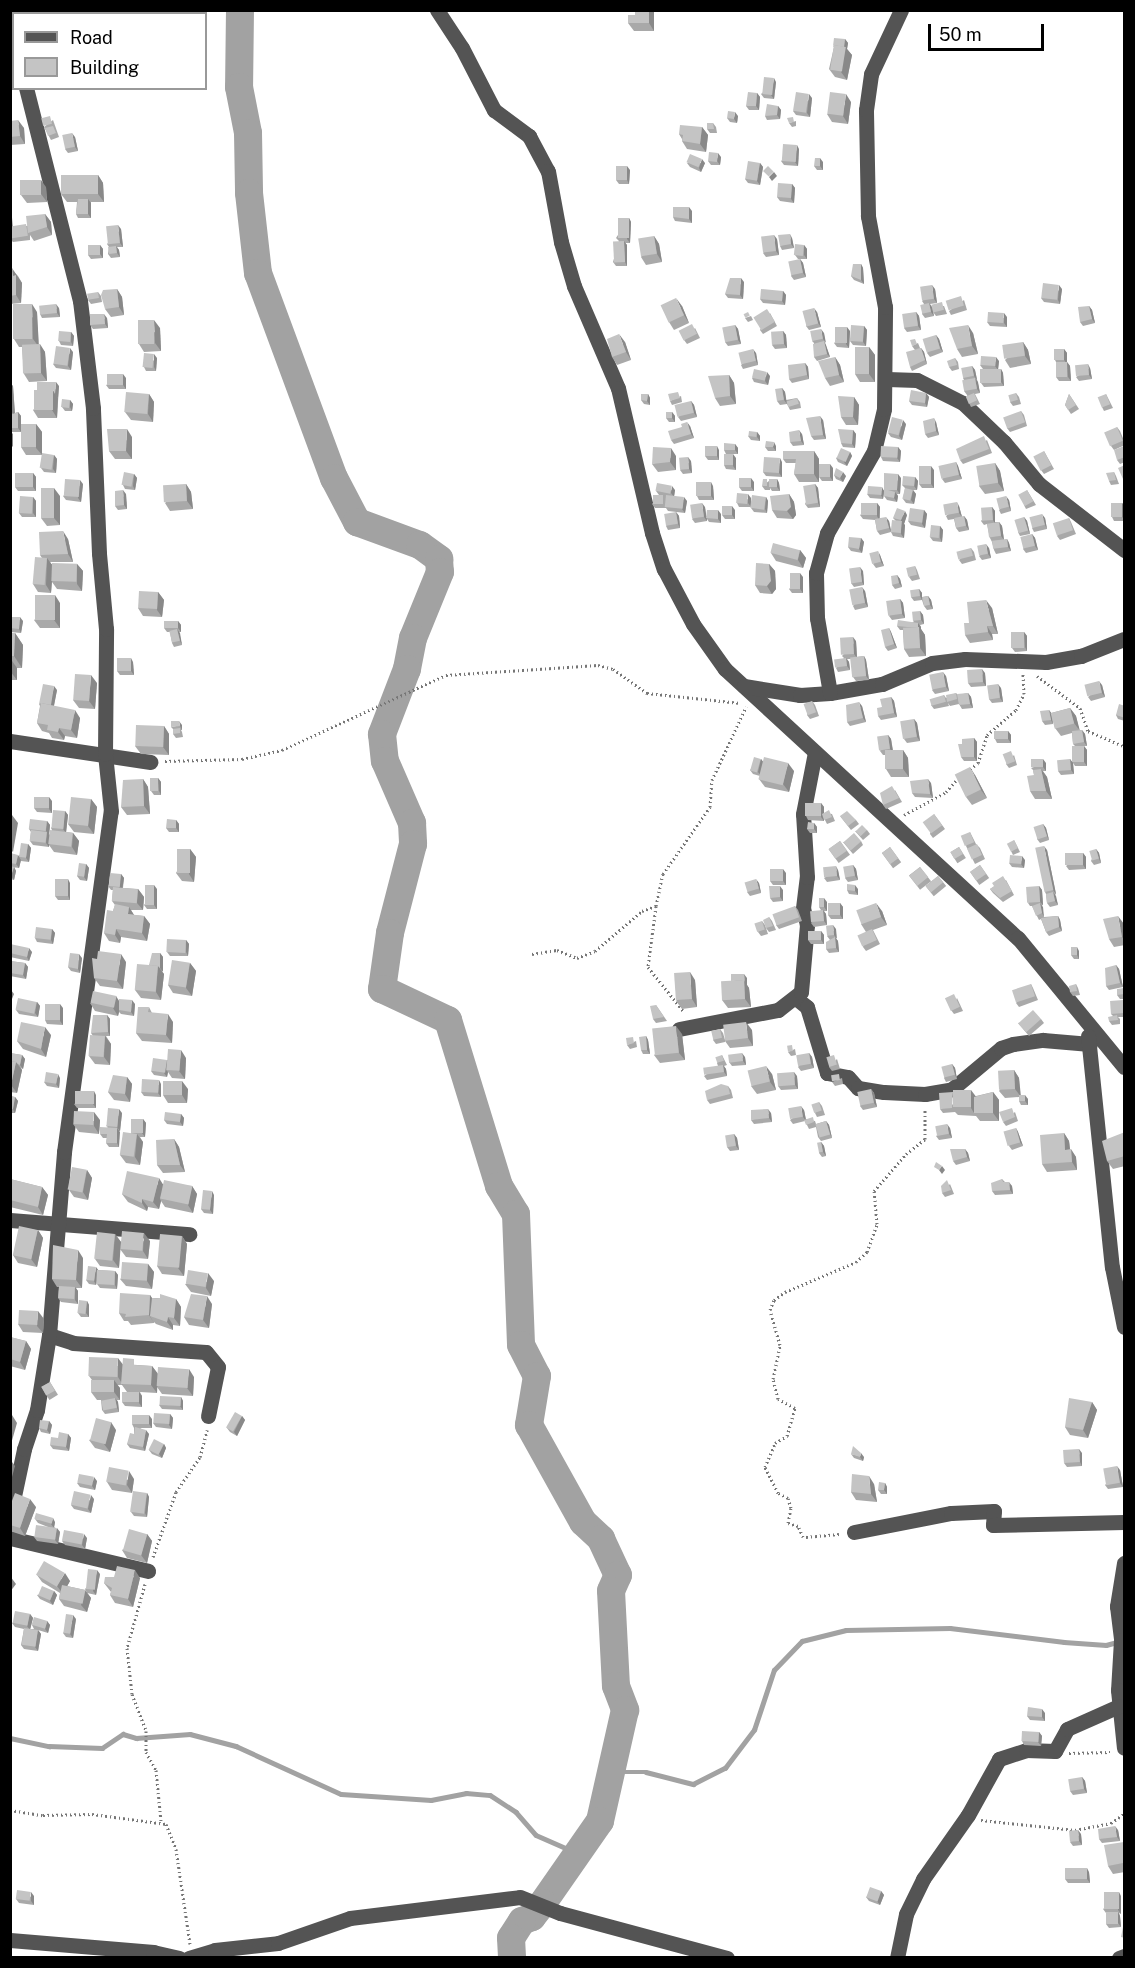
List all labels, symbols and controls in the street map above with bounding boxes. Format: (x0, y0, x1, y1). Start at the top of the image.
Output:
legend (12, 12, 207, 90)
scale bar (931, 12, 1046, 50)
text: 50 m (939, 24, 982, 45)
text: Road (70, 27, 113, 48)
text: Building (70, 57, 139, 78)

